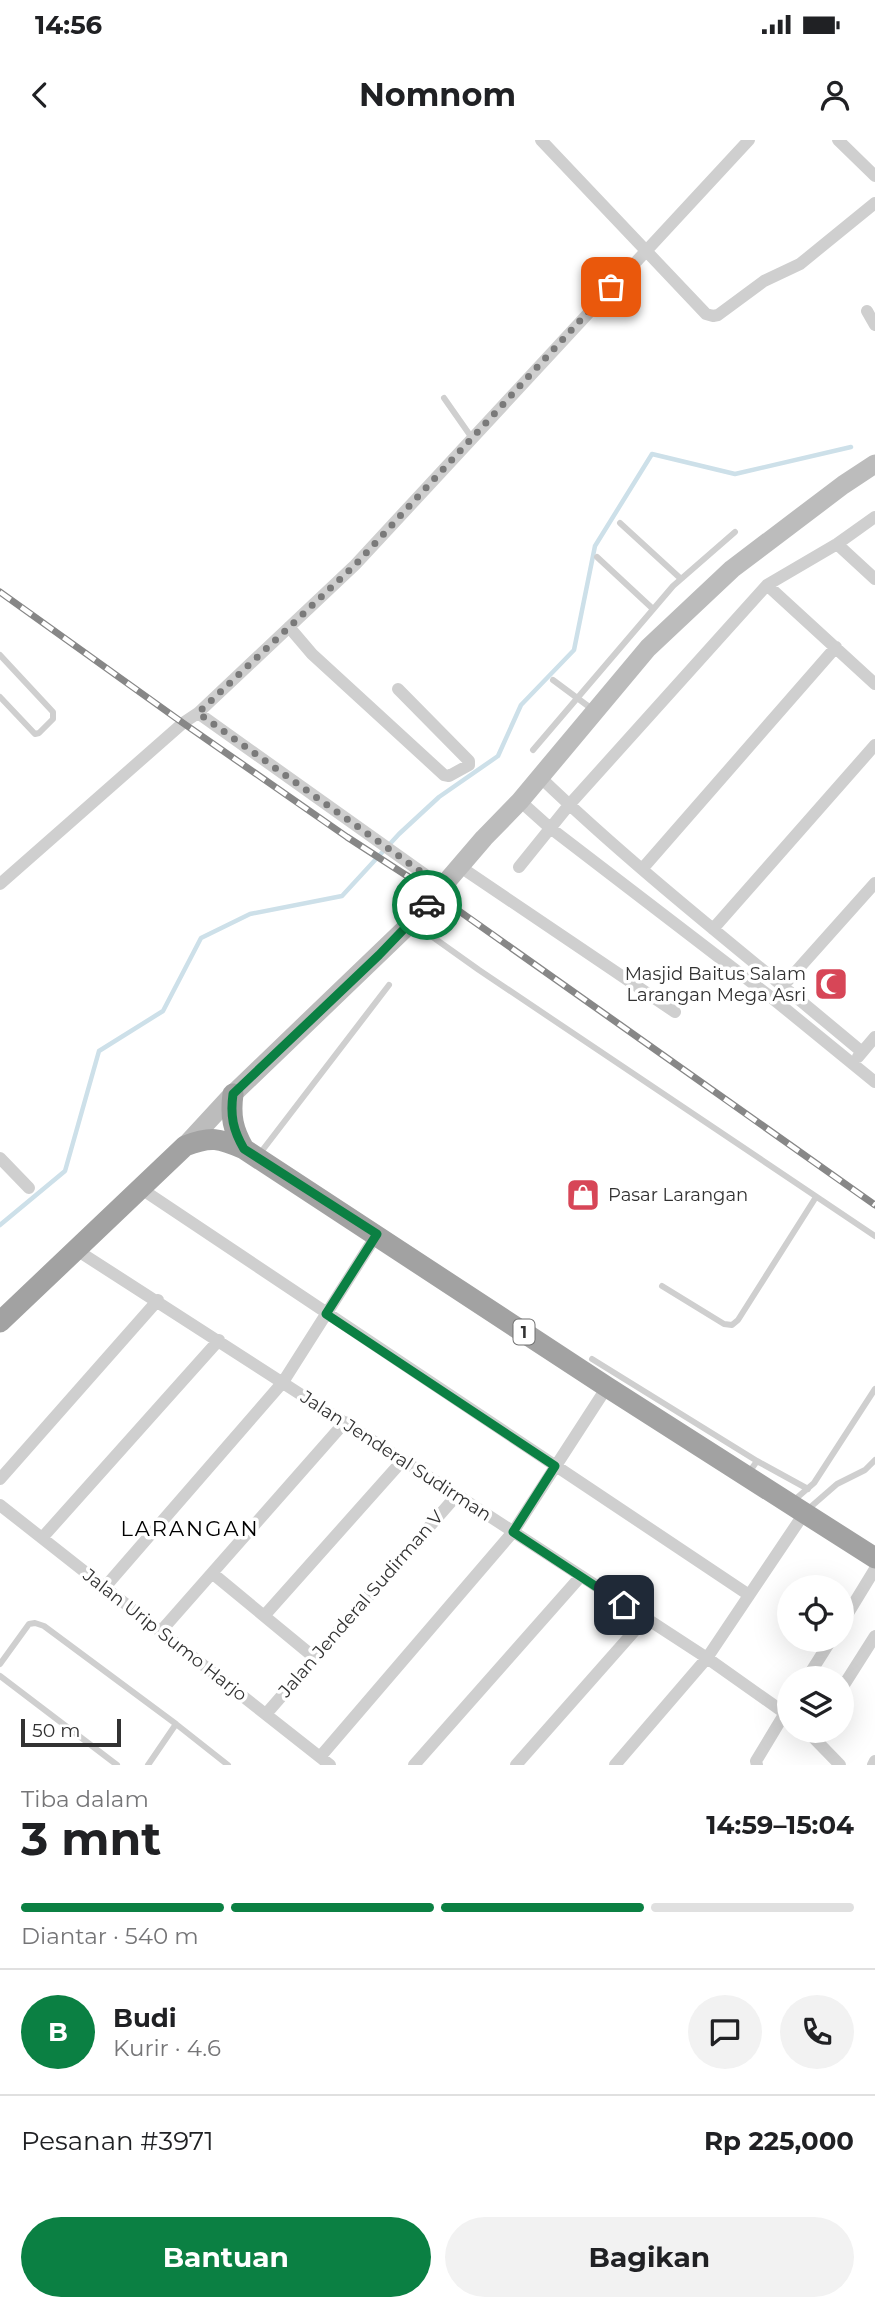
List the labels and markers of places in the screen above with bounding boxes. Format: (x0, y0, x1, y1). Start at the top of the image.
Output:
pin (581, 257, 641, 317)
place label: Masjid Baitus Salam Larangan Mega Asri (625, 963, 806, 1006)
mosque icon: Masjid Baitus Salam Larangan Mega Asri (812, 965, 850, 1003)
shop icon: Pasar Larangan (564, 1176, 602, 1214)
place label: Pasar Larangan (608, 1184, 748, 1206)
pin (594, 1575, 654, 1635)

